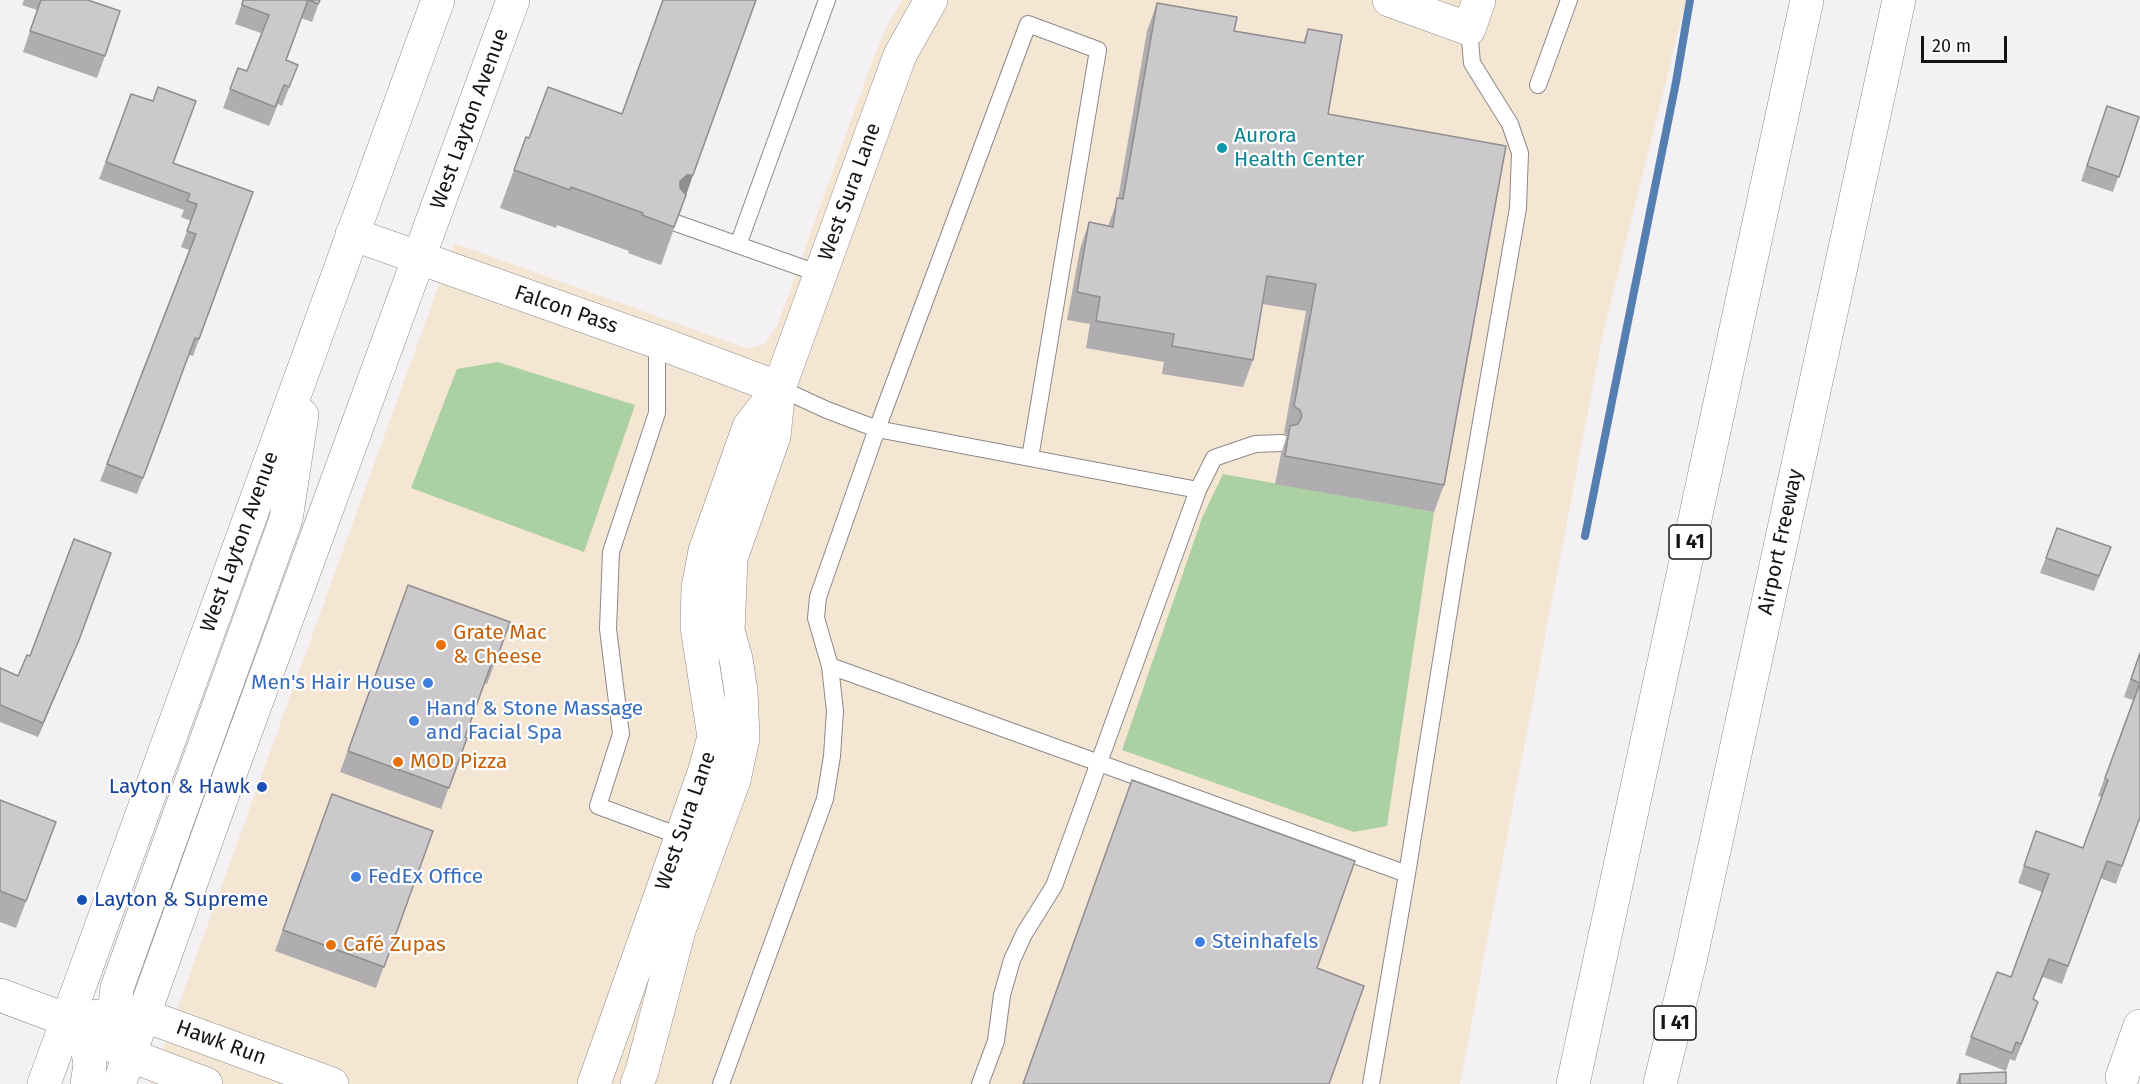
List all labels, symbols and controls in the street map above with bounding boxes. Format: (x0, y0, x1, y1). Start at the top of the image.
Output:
scale bar (1924, 24, 2010, 62)
street label: West Layton Avenue (426, 25, 514, 213)
text: 20 m (1932, 35, 1971, 57)
street label: West Sura Lane (813, 120, 887, 264)
place label: Aurora Health Center (1234, 123, 1364, 173)
marker: Aurora Health Center (1215, 141, 1229, 155)
street label: Falcon Pass (511, 281, 621, 339)
street label: West Layton Avenue (196, 448, 284, 636)
street label: Airport Freeway (1753, 467, 1809, 617)
road number: I 41 (1669, 525, 1711, 559)
place label: Grate Mac & Cheese (453, 620, 547, 670)
marker: Grate Mac & Cheese (434, 638, 448, 652)
place label: Men's Hair House (251, 670, 416, 696)
marker: Men's Hair House (421, 676, 435, 690)
place label: Hand & Stone Massage and Facial Spa (426, 696, 643, 746)
marker: Hand & Stone Massage and Facial Spa (407, 714, 421, 728)
street label: West Sura Lane (650, 748, 722, 894)
place label: MOD Pizza (410, 749, 507, 775)
marker: MOD Pizza (391, 755, 405, 769)
place label: Layton & Hawk (109, 774, 250, 800)
marker: Layton & Hawk (255, 780, 269, 794)
place label: FedEx Office (368, 864, 483, 890)
marker: FedEx Office (349, 870, 363, 884)
place label: Layton & Supreme (94, 887, 268, 913)
marker: Layton & Supreme (75, 893, 89, 907)
place label: Steinhafels (1212, 929, 1318, 955)
place label: Café Zupas (343, 932, 446, 958)
marker: Steinhafels (1193, 935, 1207, 949)
marker: Café Zupas (324, 938, 338, 952)
road number: I 41 (1654, 1006, 1696, 1040)
street label: Hawk Run (172, 1015, 270, 1071)

